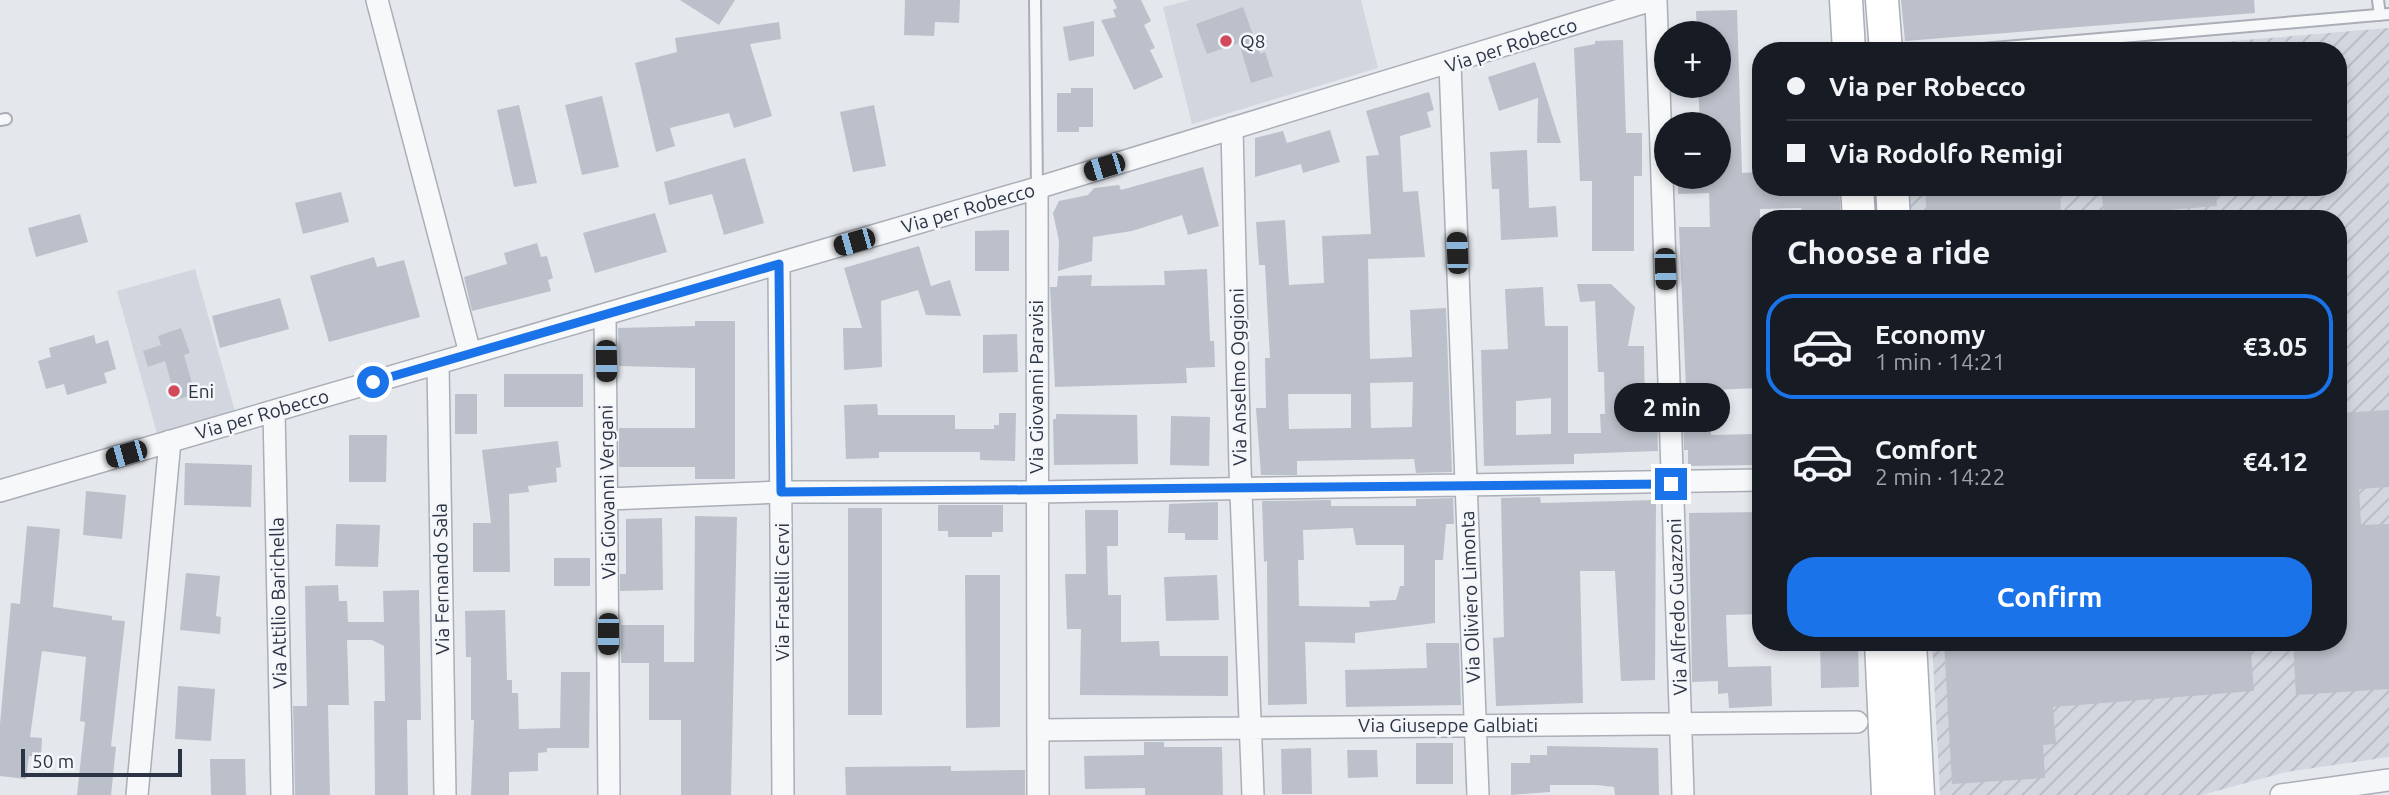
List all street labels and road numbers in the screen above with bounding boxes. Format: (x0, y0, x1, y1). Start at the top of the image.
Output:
street label: Via per Robecco (1442, 13, 1580, 77)
street label: Via per Robecco (899, 178, 1037, 238)
street label: Via Anselmo Oggioni (1225, 288, 1251, 466)
street label: Via Giovanni Paravisi (1025, 300, 1047, 474)
street label: Via per Robecco (193, 384, 331, 444)
street label: Via Giovanni Vergani (594, 405, 620, 579)
street label: Via Fernando Sala (429, 503, 453, 655)
street label: Via Oliviero Limonta (1456, 510, 1484, 684)
street label: Via Attilio Barichella (266, 517, 290, 689)
street label: Via Alfredo Guazzoni (1663, 518, 1691, 696)
street label: Via Fratelli Cervi (771, 523, 793, 661)
street label: Via Giuseppe Galbiati (1358, 714, 1538, 736)

